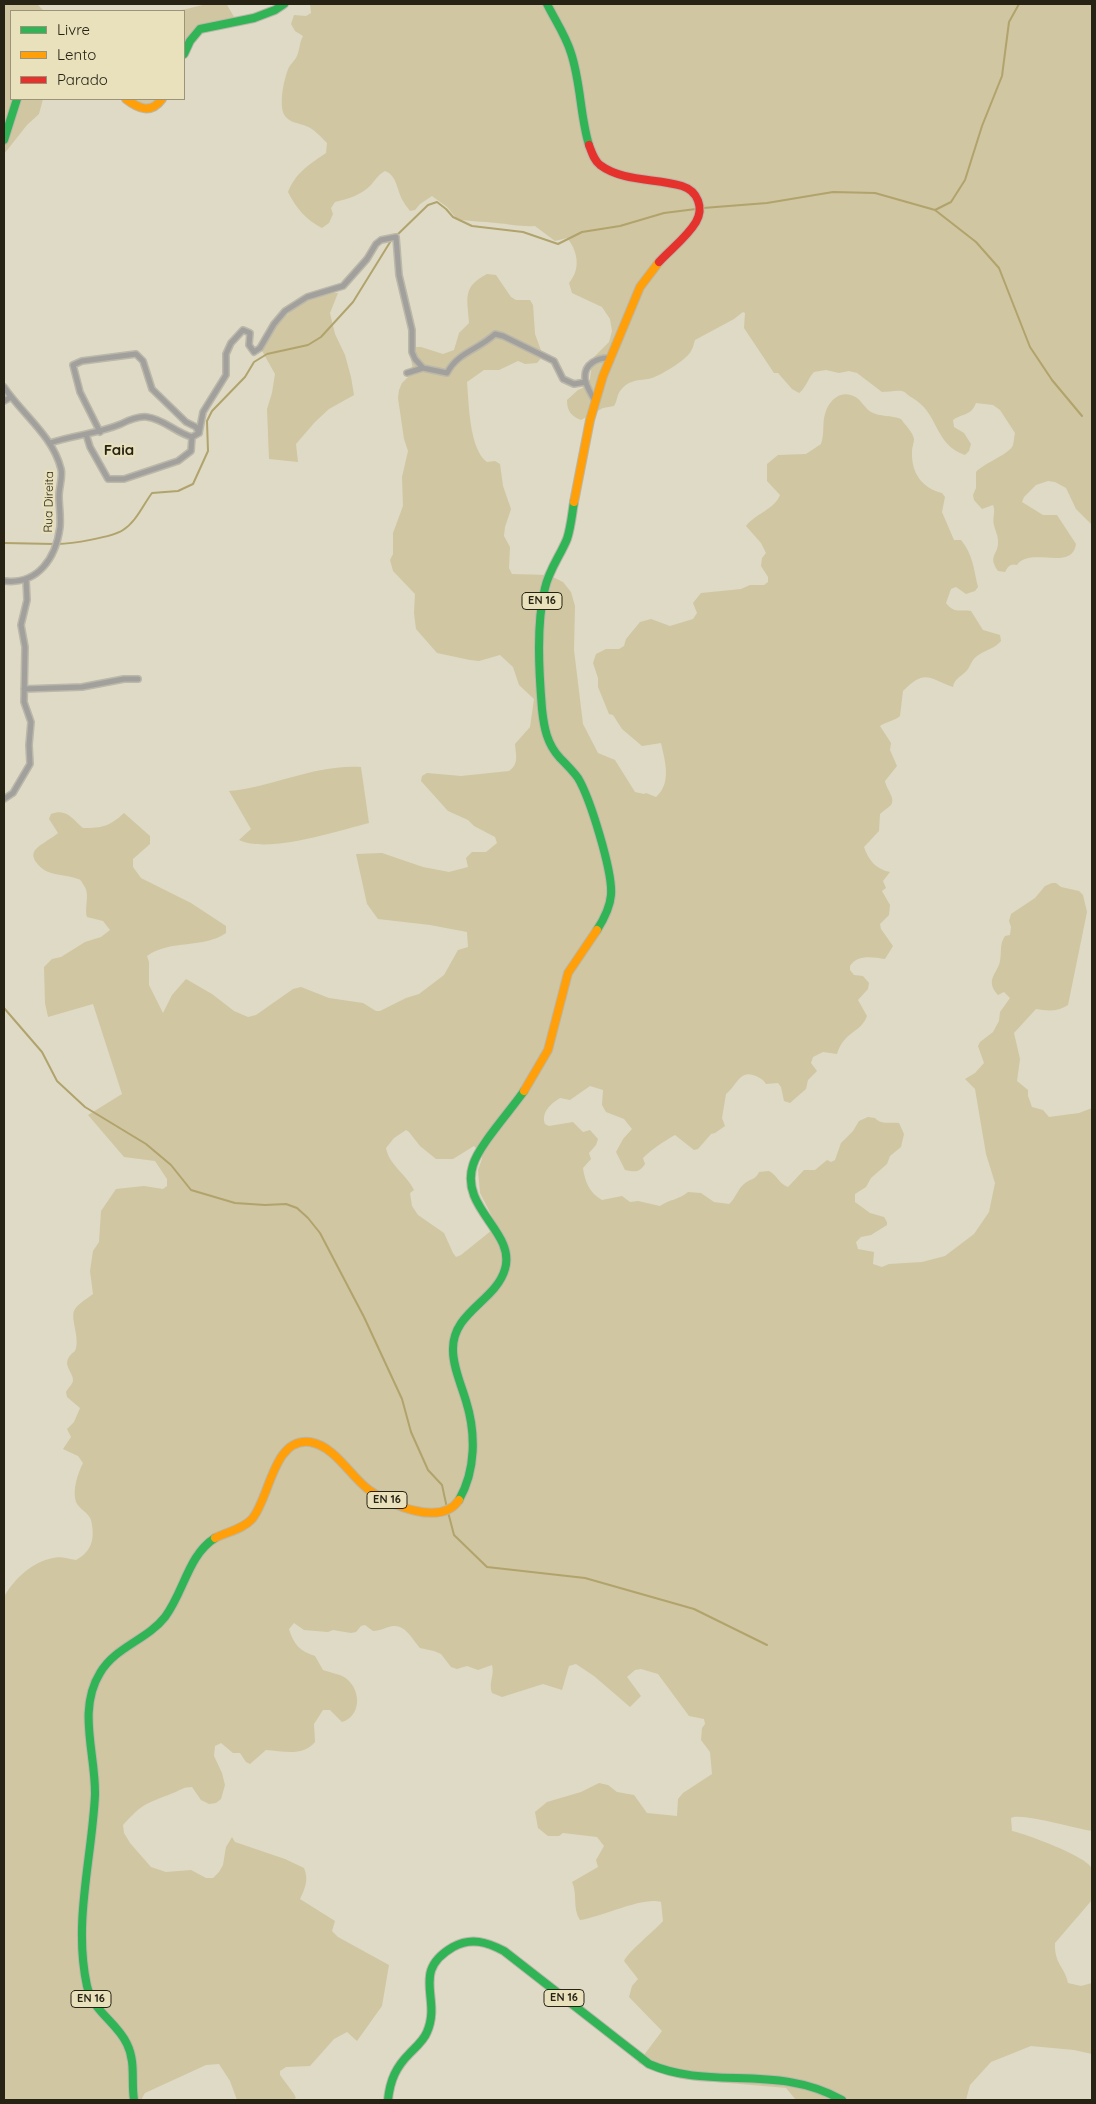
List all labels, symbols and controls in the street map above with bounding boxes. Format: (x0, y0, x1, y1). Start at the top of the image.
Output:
legend (10, 10, 185, 100)
text: Livre (57, 20, 90, 39)
text: Lento (57, 45, 96, 64)
text: Parado (57, 70, 108, 89)
district label: Faia (104, 441, 134, 459)
street label: Rua Direita (41, 471, 57, 533)
road number: EN 16 (522, 592, 562, 610)
road number: EN 16 (367, 1492, 407, 1508)
road number: EN 16 (71, 1990, 111, 2008)
road number: EN 16 (544, 1990, 584, 2006)

